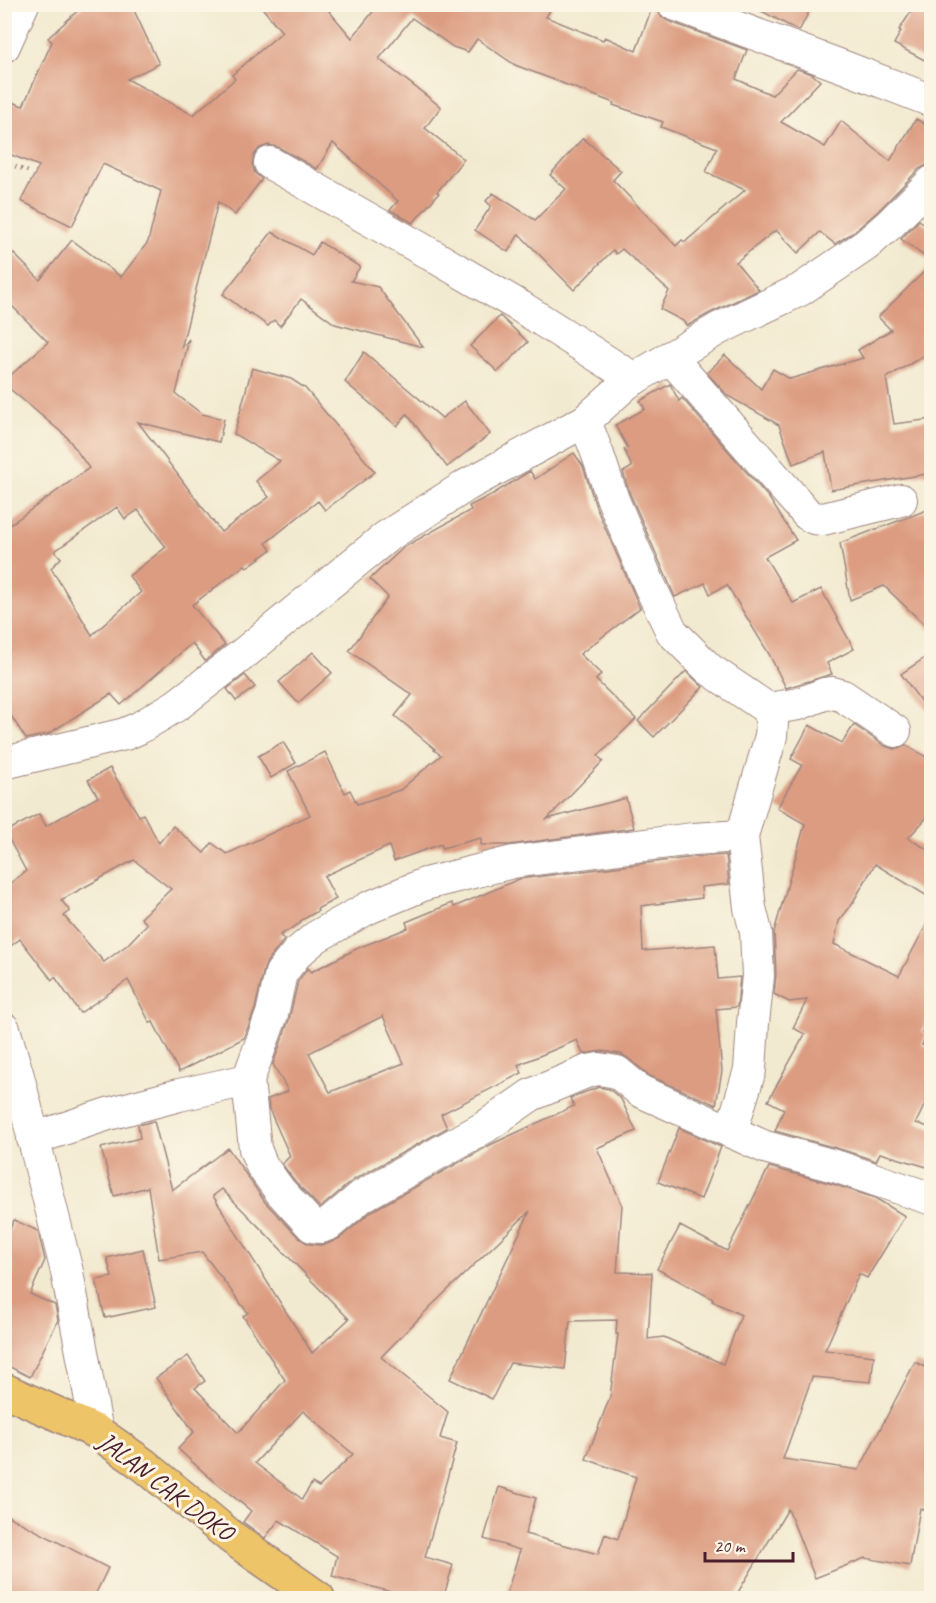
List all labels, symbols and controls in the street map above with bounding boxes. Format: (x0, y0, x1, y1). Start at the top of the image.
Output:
street label: JALAN CAK DOKO (89, 1423, 243, 1550)
scale bar (705, 1525, 794, 1563)
text: 20 m (714, 1535, 747, 1557)

